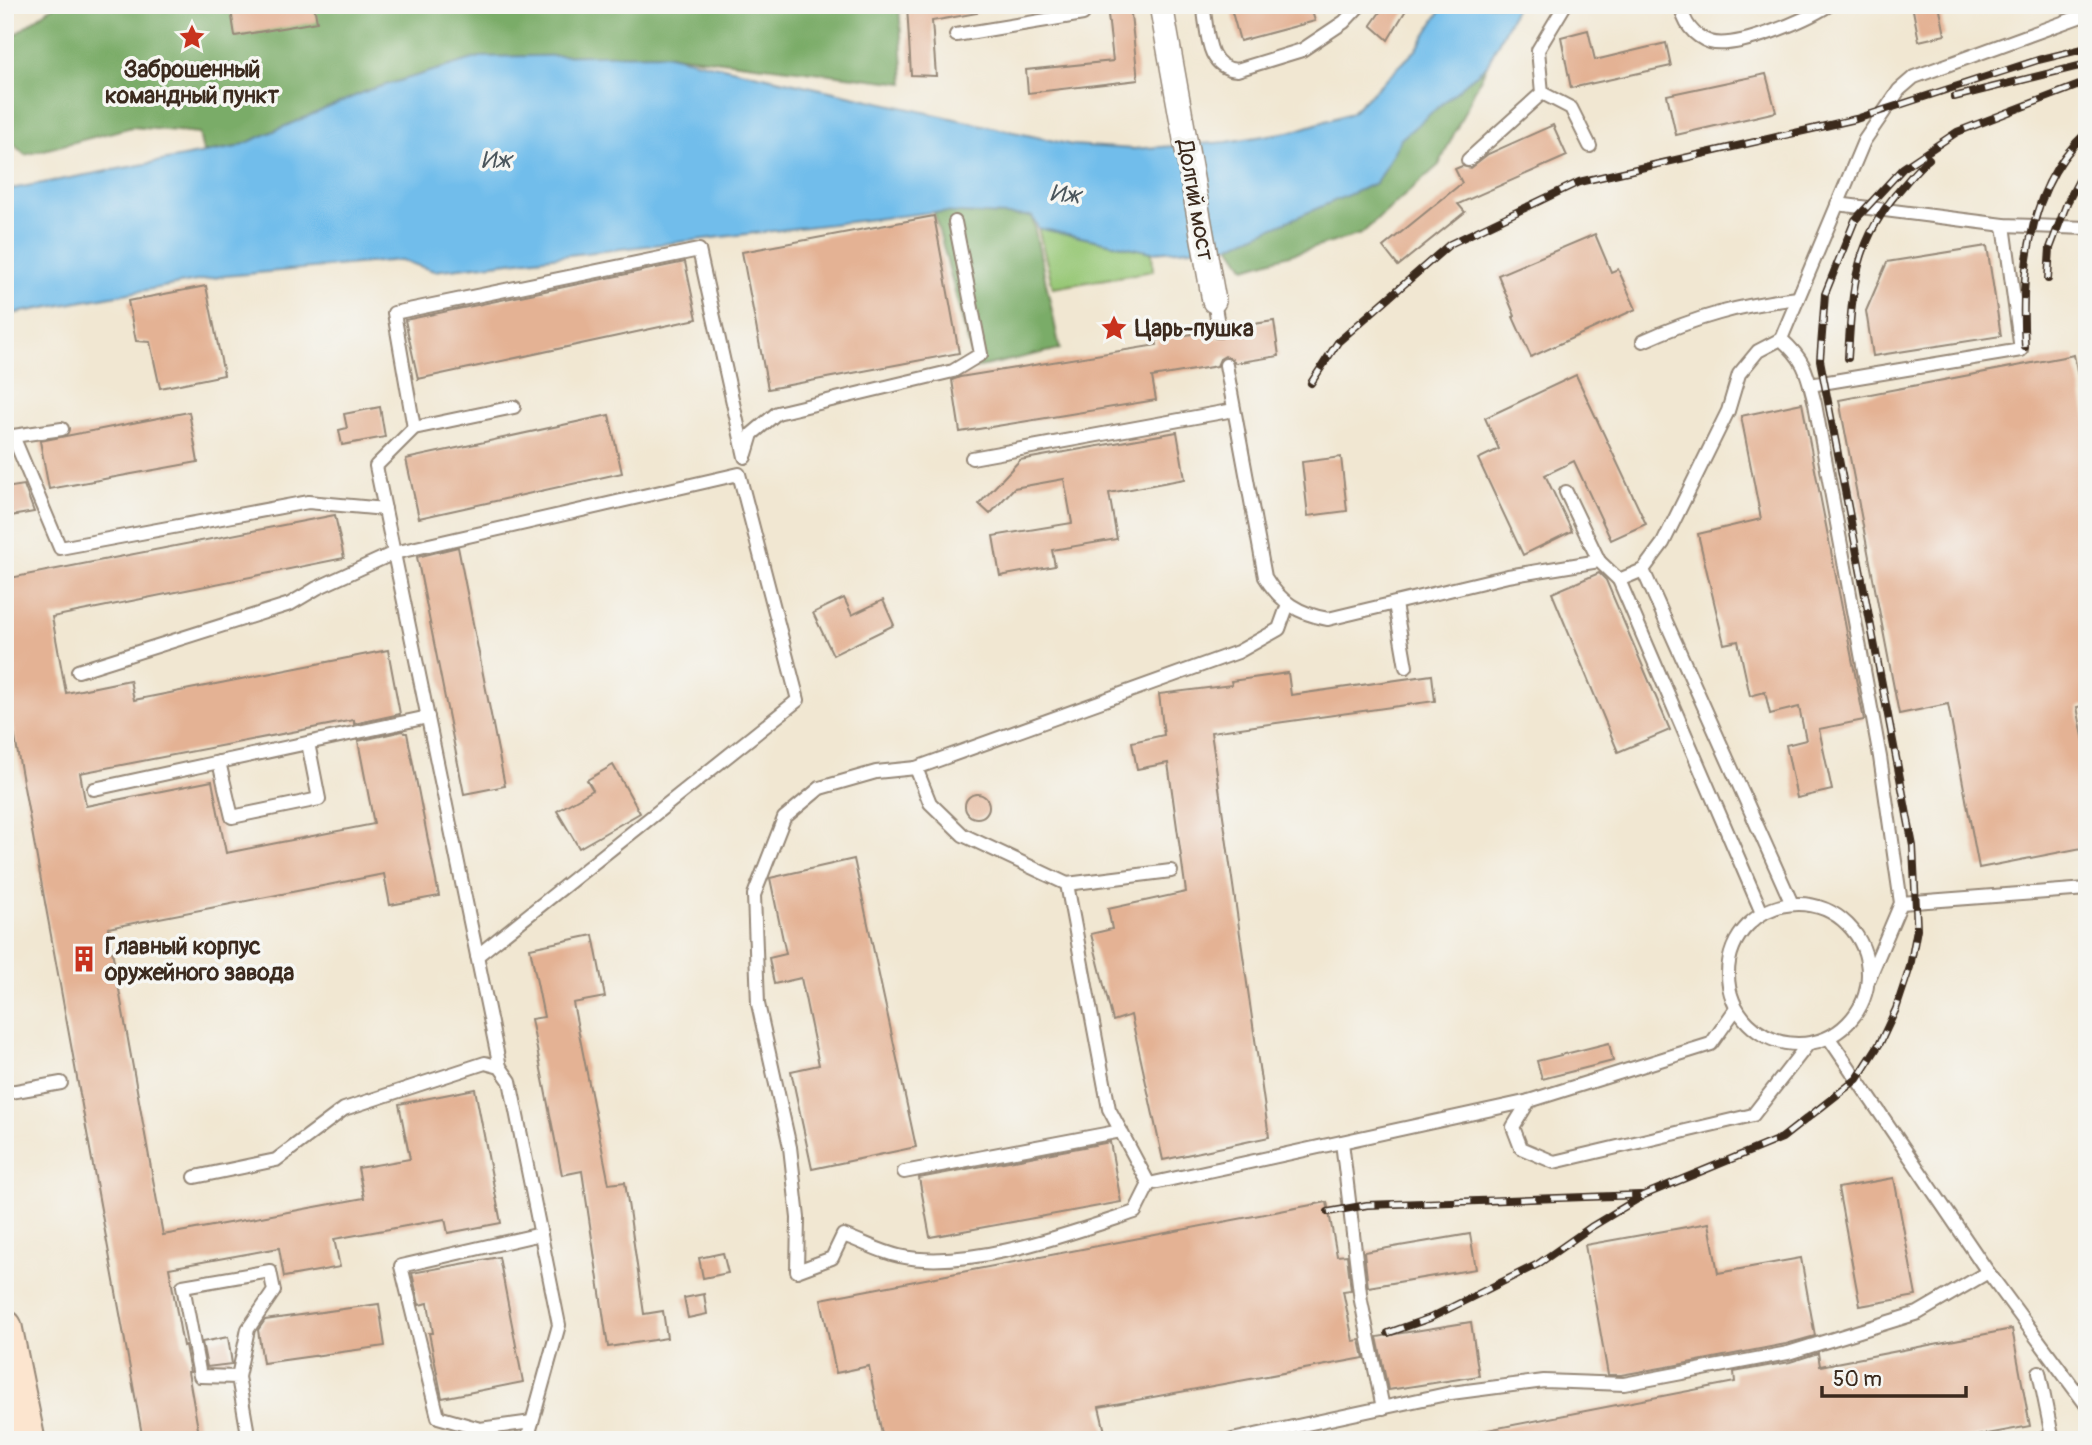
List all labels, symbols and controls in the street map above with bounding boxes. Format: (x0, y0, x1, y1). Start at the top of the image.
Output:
place icon: Заброшенный командный пункт (177, 22, 207, 52)
place label: Заброшенный командный пункт (105, 55, 279, 110)
street label: Долгий мост (1170, 136, 1221, 263)
water label: Иж (481, 146, 515, 175)
water label: Иж (1049, 179, 1085, 211)
place icon: Царь-пушка (1099, 313, 1129, 343)
place label: Царь-пушка (1135, 314, 1254, 343)
place label: Главный корпус оружейного завода (104, 932, 294, 987)
building icon: Главный корпус оружейного завода (69, 944, 99, 974)
scale bar (1822, 1354, 1966, 1398)
text: 50 m (1833, 1366, 1882, 1393)

